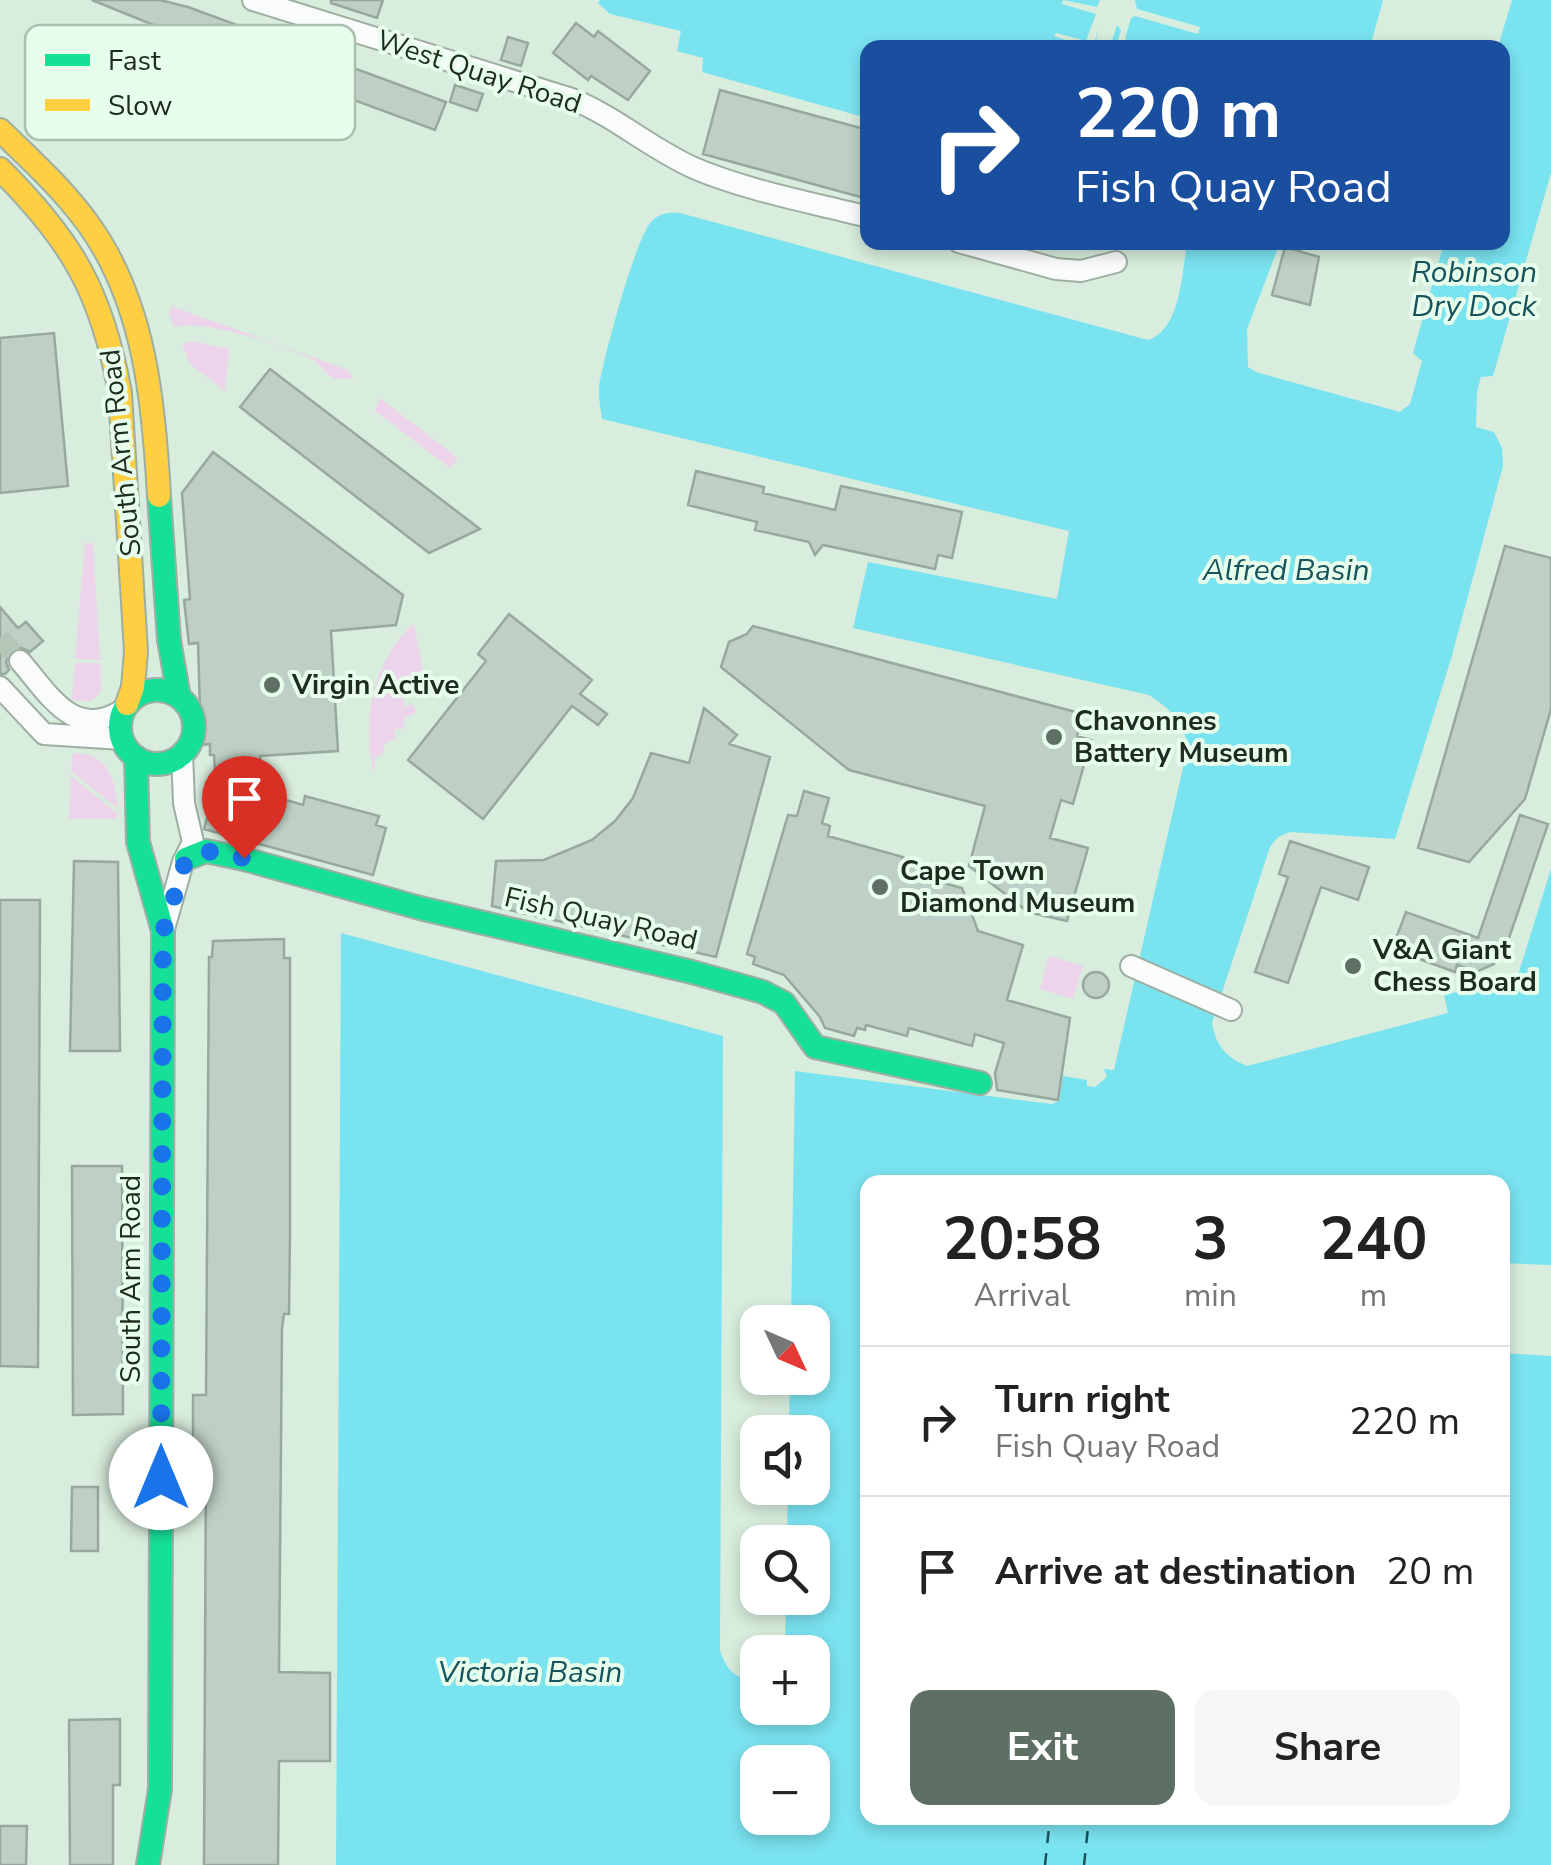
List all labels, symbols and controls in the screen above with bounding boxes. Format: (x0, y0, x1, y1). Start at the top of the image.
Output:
street label: West Quay Road (372, 21, 586, 123)
legend (25, 25, 355, 140)
text: Fast (108, 42, 161, 80)
text: 220 m (1075, 66, 1281, 162)
icon: right (910, 80, 1040, 210)
text: Slow (108, 87, 172, 125)
text: Fish Quay Road (1075, 157, 1392, 218)
water label: Robinson Dry Dock (1411, 252, 1537, 327)
street label: South Arm Road (91, 348, 151, 558)
water label: Alfred Basin (1202, 550, 1369, 591)
place label: Virgin Active (291, 666, 459, 704)
marker: Virgin Active (261, 674, 283, 696)
place label: Chavonnes Battery Museum (1074, 702, 1289, 772)
marker: Chavonnes Battery Museum (1043, 726, 1065, 748)
pin (202, 756, 287, 859)
icon: arrive (217, 771, 272, 826)
place label: Cape Town Diamond Museum (900, 852, 1135, 922)
marker: Cape Town Diamond Museum (869, 876, 891, 898)
street label: Fish Quay Road (501, 878, 701, 960)
place label: V&A Giant Chess Board (1372, 931, 1537, 1001)
marker: V&A Giant Chess Board (1342, 955, 1364, 977)
street label: South Arm Road (112, 1175, 150, 1383)
text: 20:58 (943, 1198, 1101, 1280)
text: 3 (1192, 1198, 1228, 1280)
text: 240 (1319, 1198, 1427, 1280)
text: Arrival (974, 1274, 1070, 1317)
text: min (1184, 1274, 1237, 1317)
text: m (1360, 1274, 1387, 1317)
north arrow (740, 1305, 830, 1395)
map controls (740, 1305, 830, 1835)
text: Turn right (995, 1374, 1170, 1425)
icon: right (910, 1394, 965, 1449)
text: 220 m (1349, 1396, 1460, 1447)
button: sound (740, 1415, 830, 1505)
text: Fish Quay Road (995, 1425, 1220, 1468)
position arrow (109, 1426, 213, 1530)
button: search (740, 1525, 830, 1615)
icon: arrive (910, 1544, 965, 1599)
text: Arrive at destination (995, 1546, 1356, 1597)
text: 20 m (1386, 1546, 1474, 1597)
button: + (740, 1635, 830, 1725)
water label: Victoria Basin (438, 1652, 622, 1693)
button: Exit (910, 1690, 1175, 1805)
button: Share (1195, 1690, 1460, 1805)
button: − (740, 1745, 830, 1835)

